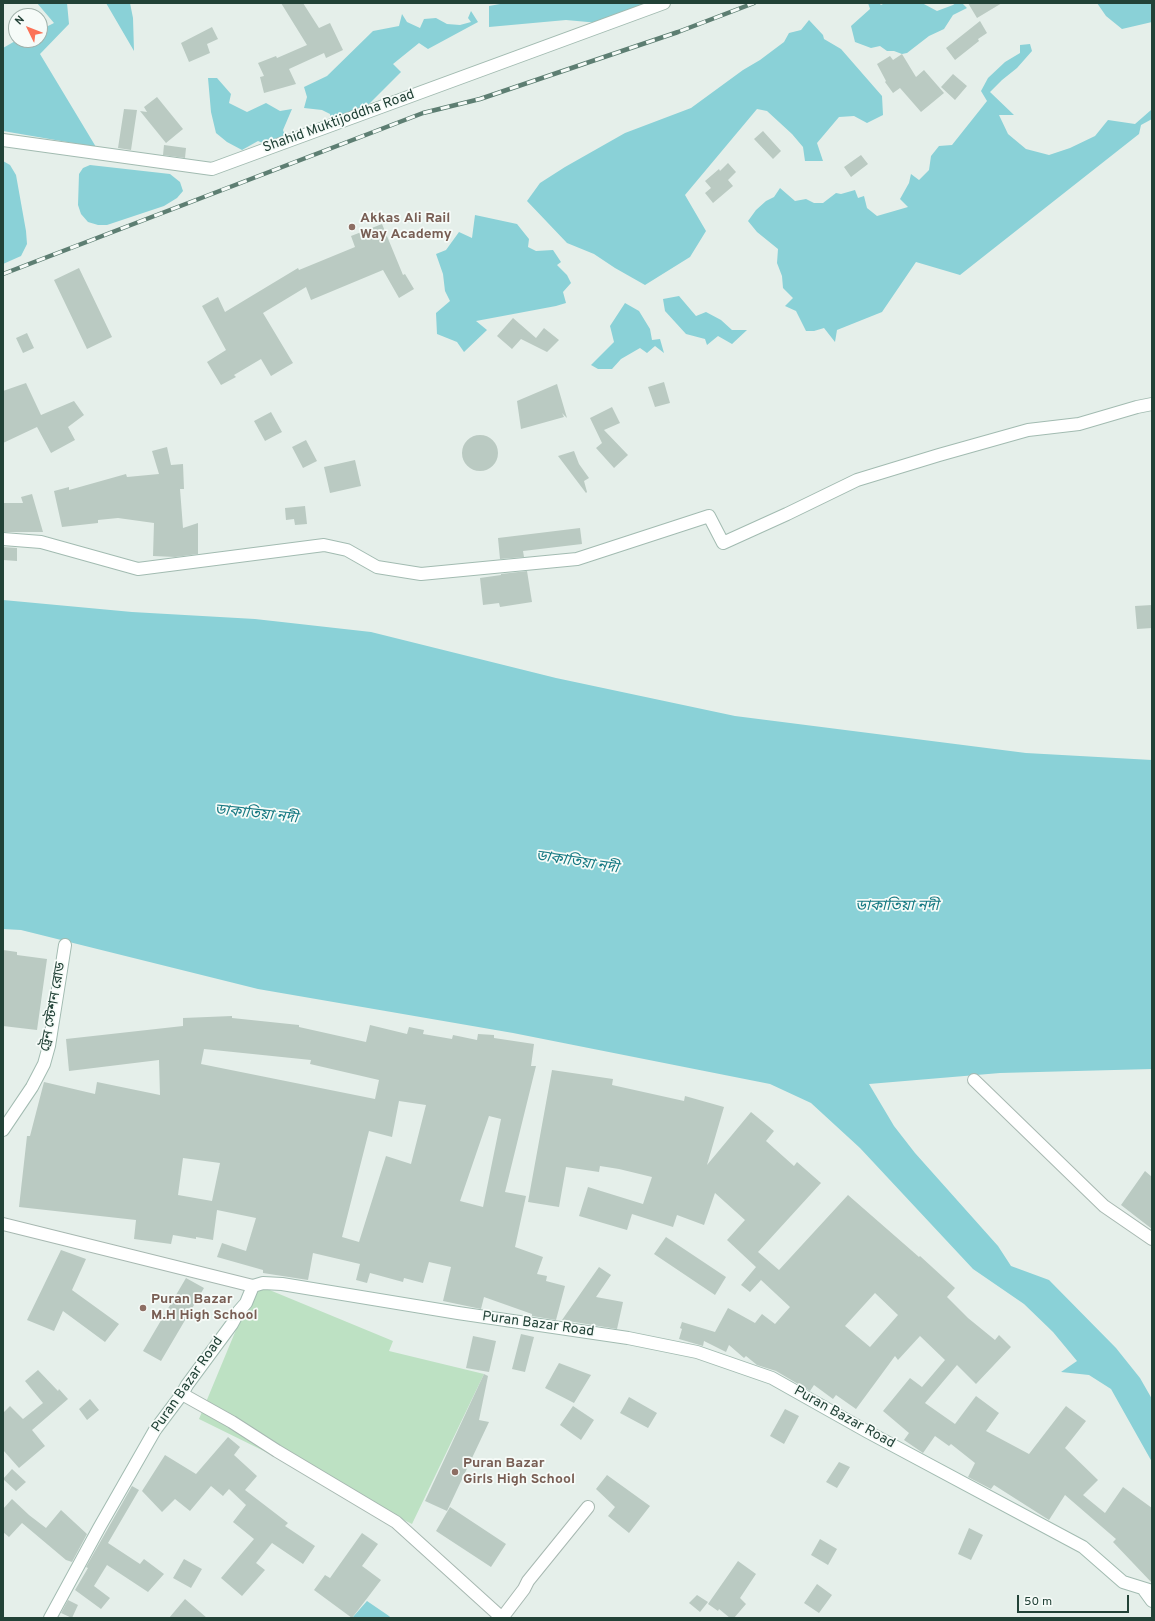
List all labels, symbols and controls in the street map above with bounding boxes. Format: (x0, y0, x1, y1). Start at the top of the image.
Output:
north arrow (8, 8, 48, 48)
text: N (12, 13, 28, 28)
street label: Shahid Muktijoddha Road (261, 87, 417, 157)
place label: Akkas Ali Rail Way Academy (360, 211, 452, 244)
marker: Akkas Ali Rail Way Academy (347, 222, 357, 232)
water label: ডাকাতিয়া নদী (214, 802, 298, 828)
water label: ডাকাতিয়া নদী (534, 848, 620, 878)
water label: ডাকাতিয়া নদী (855, 898, 939, 916)
street label: ট্রেন স্টেশন রোড (38, 961, 70, 1053)
place label: Puran Bazar M.H High School (151, 1292, 258, 1324)
marker: Puran Bazar M.H High School (138, 1303, 148, 1313)
street label: Puran Bazar Road (481, 1309, 595, 1341)
street label: Puran Bazar Road (149, 1334, 227, 1436)
street label: Puran Bazar Road (791, 1383, 897, 1453)
place label: Puran Bazar Girls High School (463, 1456, 575, 1488)
marker: Puran Bazar Girls High School (450, 1467, 460, 1477)
scale bar (1019, 1587, 1131, 1613)
text: 50 m (1024, 1594, 1052, 1610)

